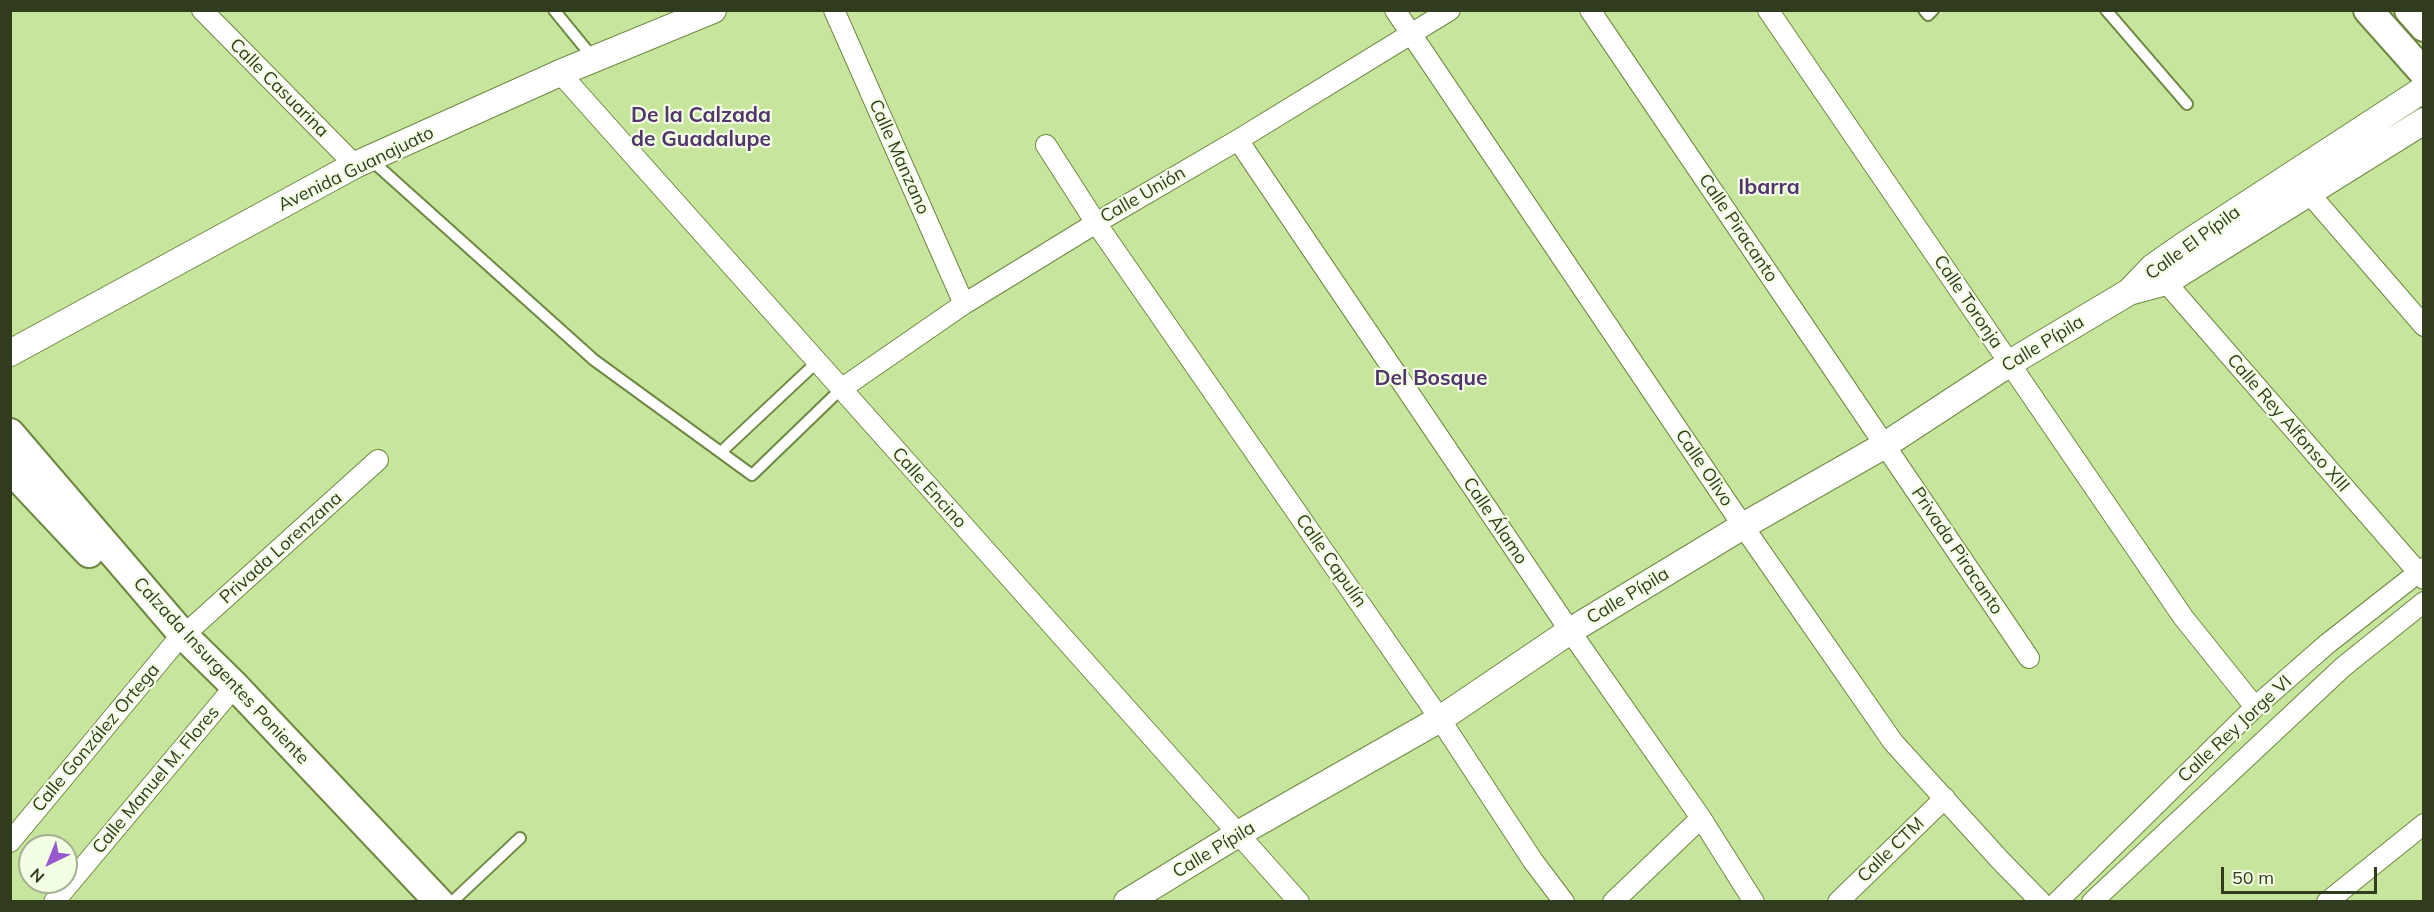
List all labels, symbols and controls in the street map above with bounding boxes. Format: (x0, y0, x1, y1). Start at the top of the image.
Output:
street label: Calle Casuarina (225, 34, 333, 142)
street label: Calle Manzano (864, 96, 934, 218)
district label: De la Calzada de Guadalupe (631, 103, 771, 153)
street label: Avenida Guanajuato (275, 122, 437, 216)
street label: Calle Unión (1097, 162, 1189, 228)
street label: Calle Piracanto (1694, 170, 1782, 286)
district label: Ibarra (1738, 175, 1800, 201)
street label: Calle El Pípila (2142, 201, 2244, 285)
street label: Calle Toronja (1929, 251, 2007, 353)
street label: Calle Pípila (1998, 311, 2088, 377)
street label: Calle Rey Alfonso XIII (2222, 350, 2354, 496)
district label: Del Bosque (1374, 366, 1488, 392)
street label: Calle Olivo (1670, 425, 1738, 511)
street label: Calle Encino (887, 443, 971, 533)
street label: Calle Álamo (1458, 473, 1532, 569)
street label: Privada Piracanto (1906, 483, 2008, 619)
street label: Privada Lorenzana (215, 487, 347, 609)
street label: Calle Capulín (1291, 510, 1371, 612)
street label: Calle Pípila (1583, 563, 1673, 629)
street label: Calzada Insurgentes Poniente (129, 573, 313, 769)
street label: Calle González Ortega (28, 660, 164, 816)
street label: Calle Rey Jorge VI (2174, 671, 2296, 787)
street label: Calle Manuel M. Flores (88, 702, 224, 858)
street label: Calle CTM (1853, 813, 1929, 887)
street label: Calle Pípila (1169, 817, 1259, 883)
north arrow (18, 834, 78, 894)
scale bar (2224, 855, 2380, 893)
text: N (26, 864, 48, 887)
text: 50 m (2232, 866, 2274, 889)

